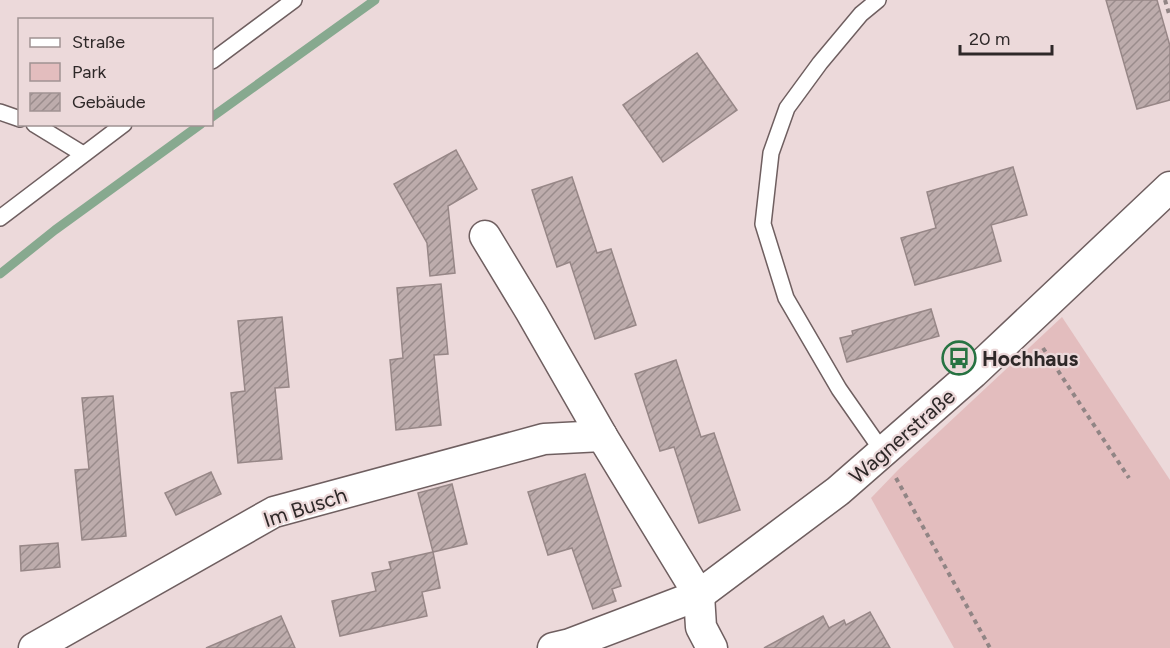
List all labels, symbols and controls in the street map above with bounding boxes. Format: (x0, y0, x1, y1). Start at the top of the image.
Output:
legend (18, 18, 213, 126)
scale bar (960, 18, 1052, 56)
text: 20 m (969, 28, 1010, 50)
text: Straße (72, 31, 125, 53)
text: Park (72, 61, 107, 83)
text: Gebäude (72, 91, 146, 113)
bus stop icon: Hochhaus (941, 340, 977, 376)
place label: Hochhaus (982, 346, 1078, 371)
street label: Wagnerstraße (844, 383, 960, 489)
street label: Im Busch (260, 482, 350, 532)

